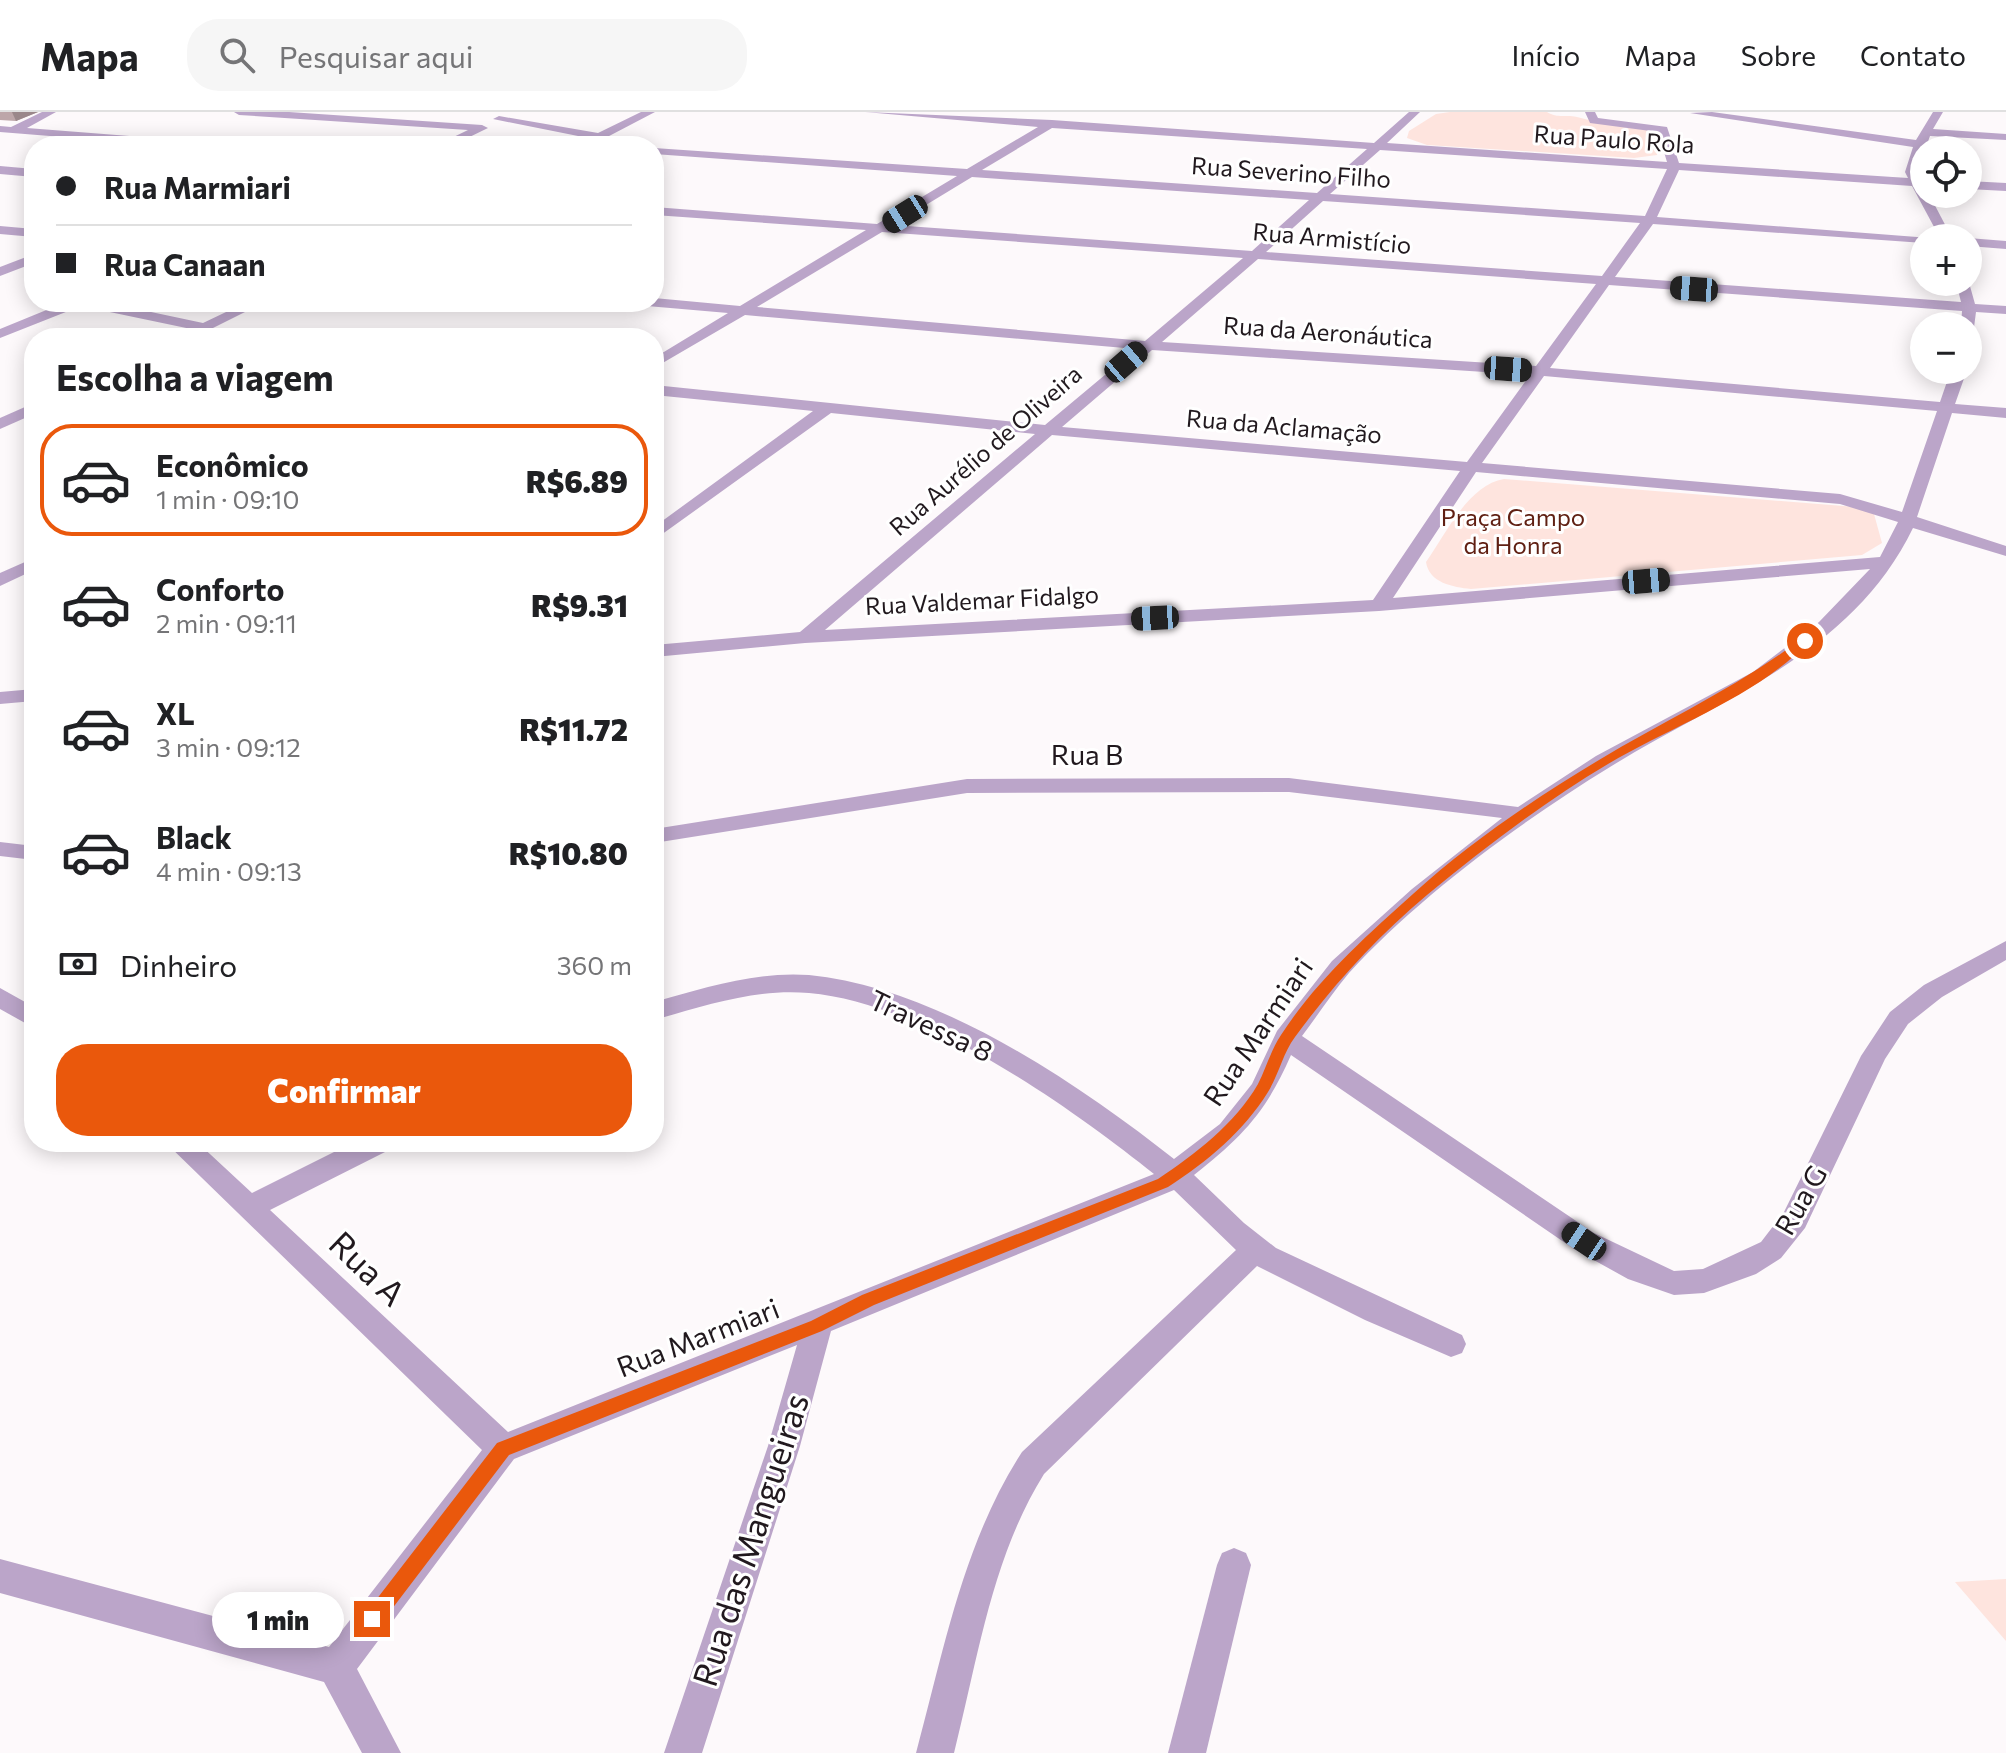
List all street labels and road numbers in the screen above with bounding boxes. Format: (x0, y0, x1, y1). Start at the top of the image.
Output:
street label: Rua Paulo Rola (1533, 118, 1695, 159)
street label: Rua Severino Filho (1190, 150, 1392, 193)
street label: Rua Armistício (1252, 216, 1413, 259)
street label: Rua da Aeronáutica (1222, 310, 1434, 353)
street label: Rua Aurélio de Oliveira (883, 359, 1087, 541)
street label: Rua da Aclamação (1185, 403, 1383, 448)
street label: Rua Valdemar Fidalgo (864, 579, 1100, 620)
street label: Rua B (1051, 737, 1123, 771)
street label: Rua Marmiari (1195, 951, 1319, 1112)
street label: Travessa 8 (864, 982, 998, 1068)
street label: Rua G (1767, 1159, 1834, 1240)
street label: Rua A (322, 1221, 415, 1314)
street label: Rua Marmiari (612, 1291, 784, 1384)
street label: Rua das Mangueiras (682, 1388, 816, 1691)

